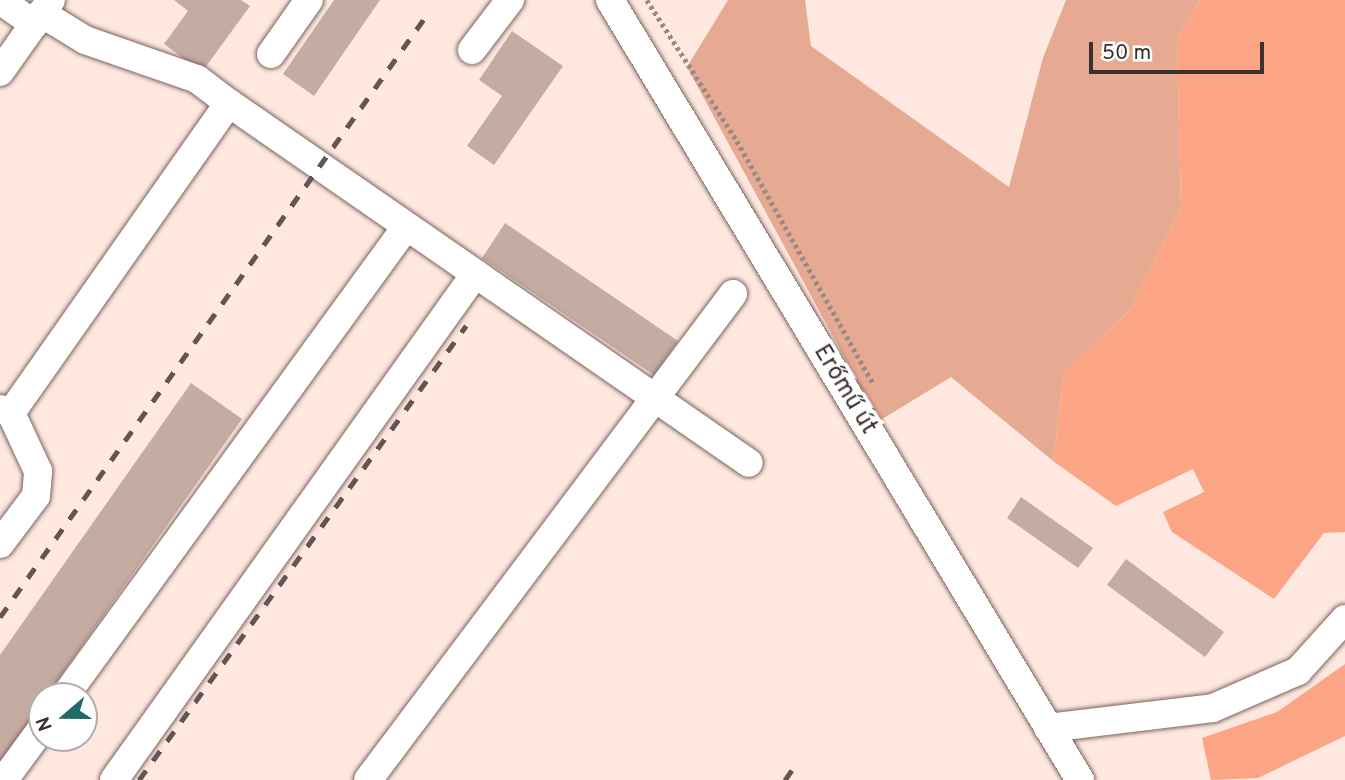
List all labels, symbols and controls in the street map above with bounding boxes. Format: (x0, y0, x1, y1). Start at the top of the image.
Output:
scale bar (1093, 28, 1268, 72)
text: 50 m (1102, 40, 1151, 67)
street label: Erőmű út (806, 340, 882, 440)
north arrow (28, 682, 98, 752)
text: N (32, 713, 59, 734)

